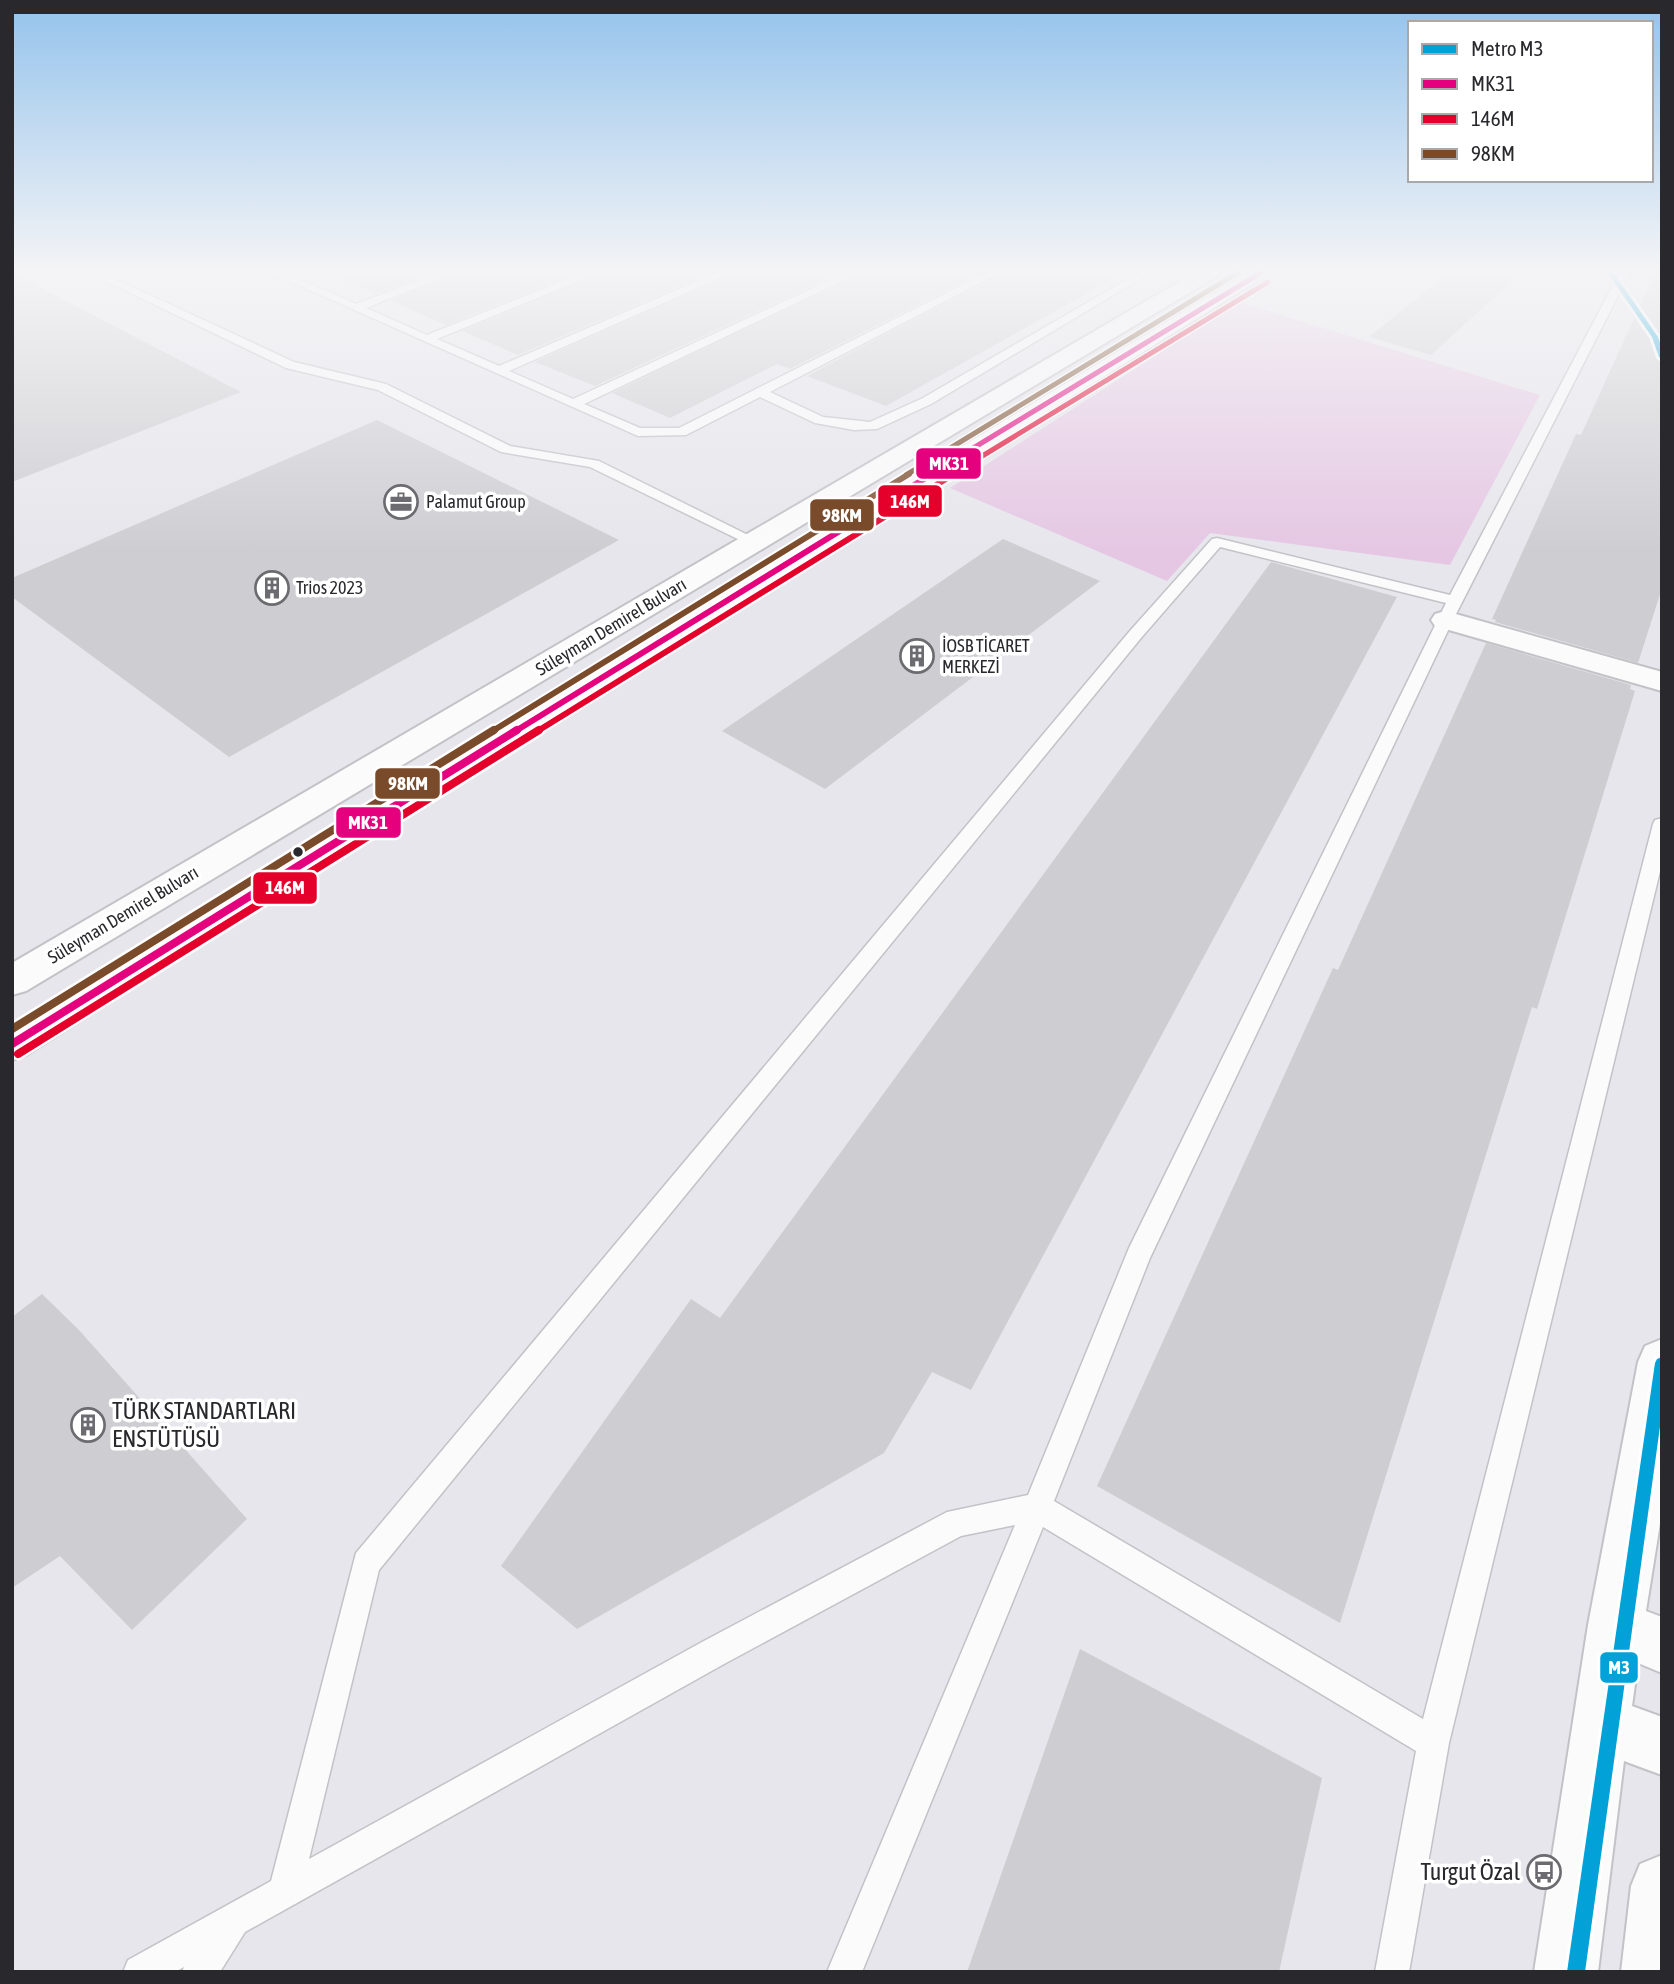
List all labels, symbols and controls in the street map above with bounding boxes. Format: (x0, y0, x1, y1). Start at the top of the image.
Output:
legend (1408, 21, 1653, 182)
text: Metro M3 (1471, 36, 1544, 60)
text: MK31 (1471, 71, 1515, 95)
text: 146M (1471, 106, 1515, 130)
text: 98KM (1471, 141, 1515, 165)
line badge: MK31 (915, 447, 982, 480)
text: MK31 (929, 452, 969, 474)
office icon: Palamut Group (382, 483, 420, 521)
line badge: 146M (877, 484, 943, 518)
text: 146M (890, 490, 930, 512)
place label: Palamut Group (426, 491, 526, 512)
line badge: 98KM (809, 498, 875, 532)
text: 98KM (822, 504, 862, 526)
building icon: Trios 2023 (253, 569, 291, 607)
street label: Süleyman Demirel Bulvarı (532, 573, 690, 680)
place label: Trios 2023 (296, 577, 363, 598)
place label: İOSB TİCARET MERKEZİ (942, 635, 1030, 677)
building icon: İOSB TİCARET MERKEZİ (898, 637, 936, 675)
line badge: 98KM (374, 767, 441, 800)
text: 98KM (388, 772, 428, 794)
line badge: MK31 (335, 806, 402, 839)
text: MK31 (348, 811, 388, 833)
unlabelled marker (291, 845, 305, 859)
street label: Süleyman Demirel Bulvarı (44, 861, 202, 968)
line badge: 146M (252, 871, 318, 905)
text: 146M (265, 876, 305, 898)
place label: TÜRK STANDARTLARI ENSTÜTÜSÜ (112, 1397, 296, 1452)
building icon: TÜRK STANDARTLARI ENSTÜTÜSÜ (69, 1406, 107, 1444)
line badge: M3 (1599, 1651, 1639, 1684)
text: M3 (1608, 1656, 1630, 1678)
bus stop icon: Turgut Özal (1525, 1853, 1563, 1891)
place label: Turgut Özal (1420, 1858, 1521, 1885)

